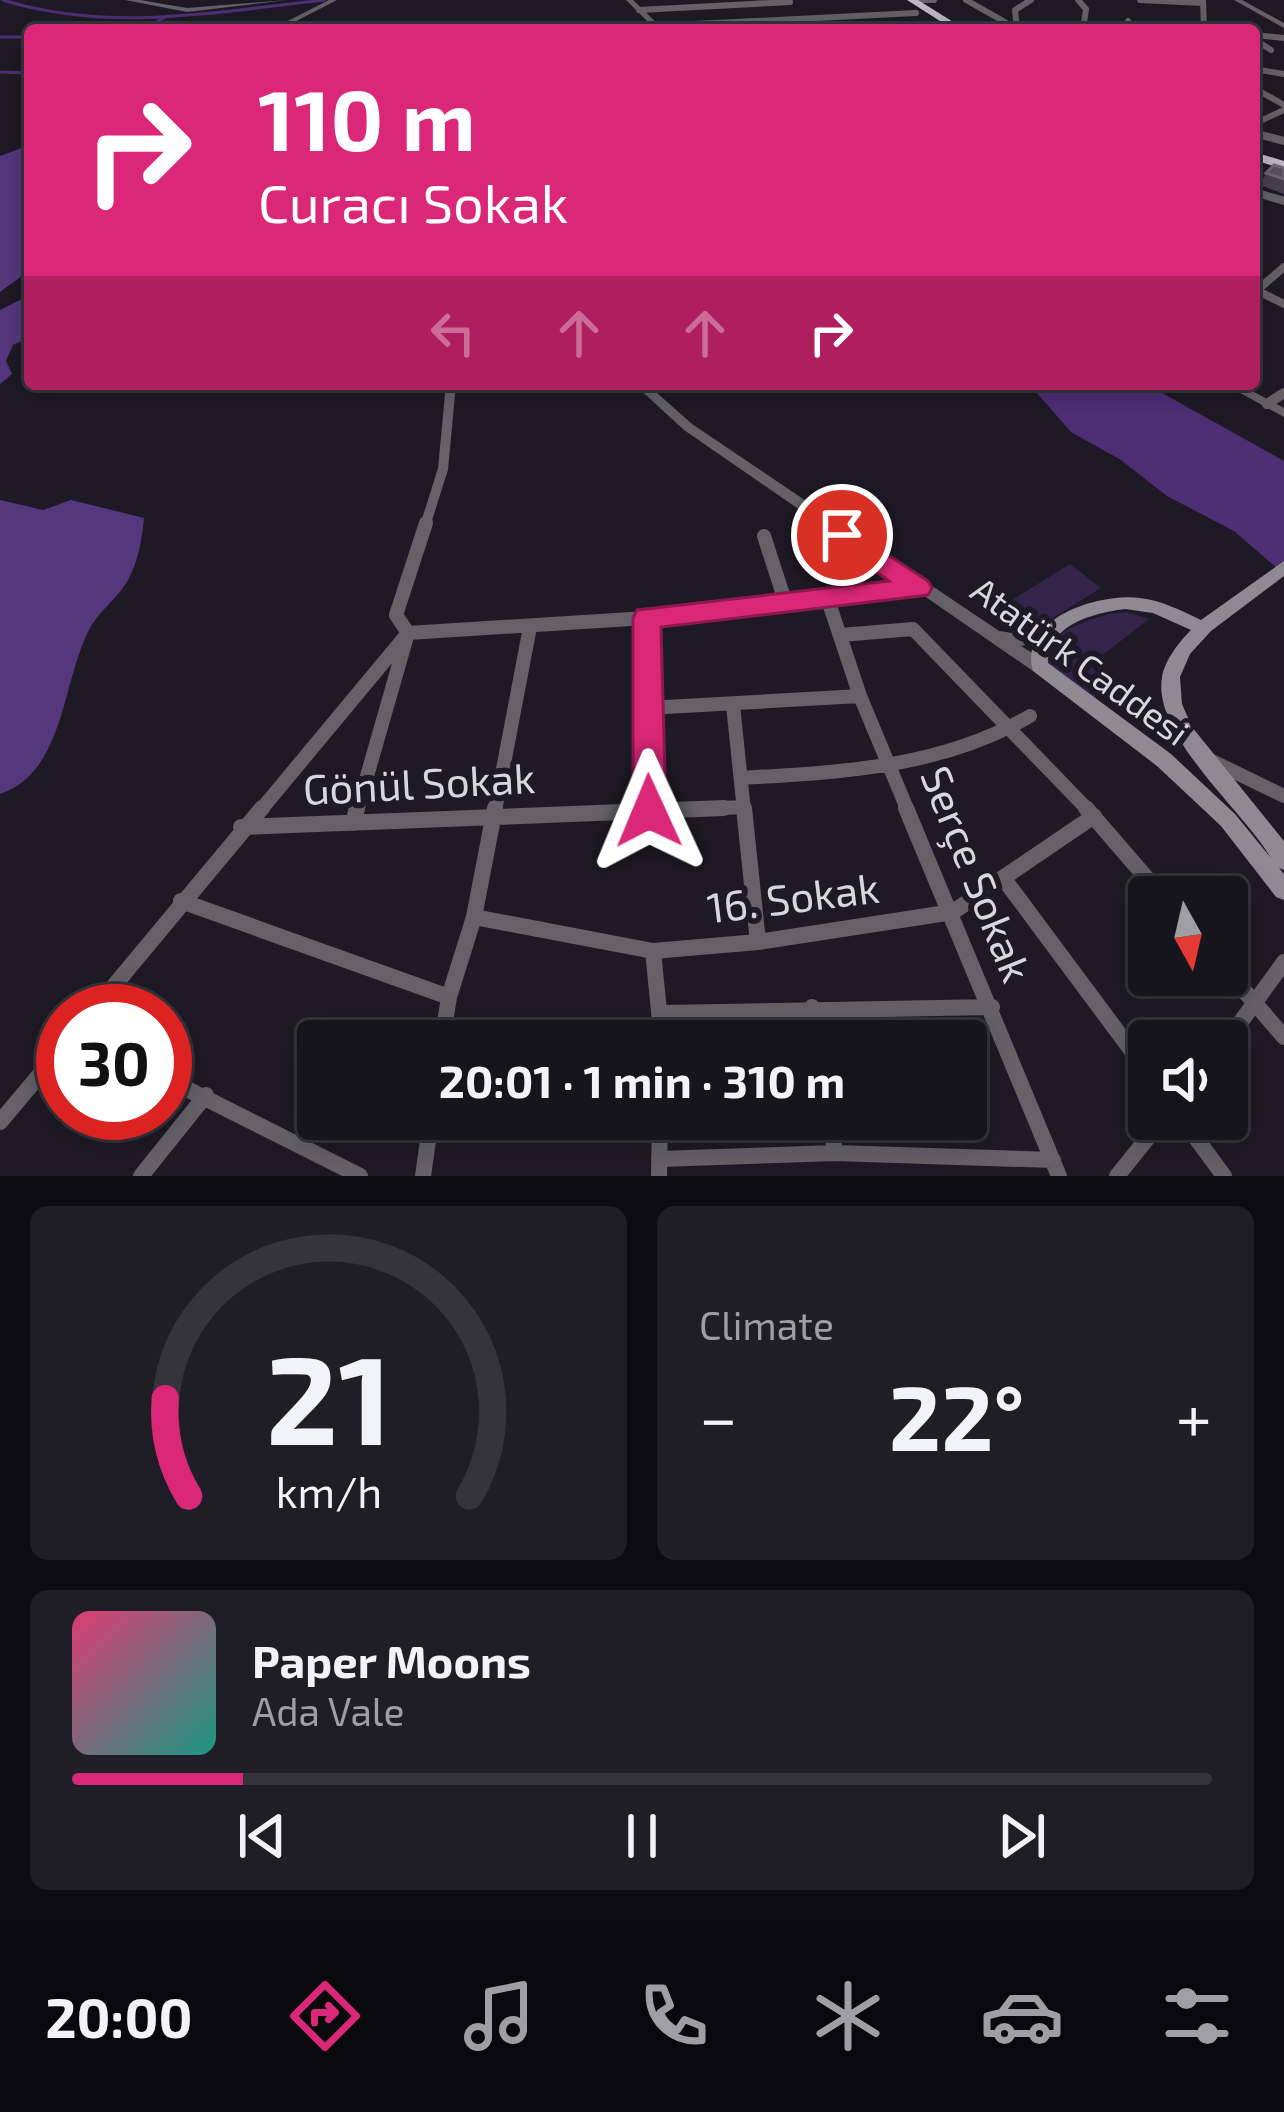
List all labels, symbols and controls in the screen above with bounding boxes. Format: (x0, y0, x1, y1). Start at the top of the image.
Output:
text: 110 m (258, 67, 476, 168)
icon: right (60, 72, 216, 228)
text: Curacı Sokak (258, 169, 568, 234)
icon: left (420, 300, 486, 366)
icon: ahead (546, 300, 612, 366)
icon: ahead (672, 300, 738, 366)
icon: right (798, 300, 864, 366)
pin (791, 484, 893, 586)
icon: arrive (809, 502, 875, 568)
street label: Atatürk Caddesi (964, 566, 1198, 753)
position arrow (586, 748, 712, 874)
street label: Gönül Sokak (301, 751, 536, 813)
street label: Serçe Sokak (909, 758, 1044, 989)
street label: 16. Sokak (704, 861, 882, 931)
north arrow (1128, 876, 1248, 996)
map controls (1128, 876, 1248, 1140)
speed limit sign: 30 (36, 984, 192, 1140)
button: sound (1128, 1020, 1248, 1140)
text: 20:01 · 1 min · 310 m (439, 1053, 845, 1107)
text: Climate (699, 1301, 834, 1348)
text: 21 (265, 1320, 392, 1470)
text: 22° (889, 1361, 1024, 1469)
text: − (699, 1376, 738, 1455)
text: + (1176, 1376, 1212, 1455)
text: km/h (275, 1465, 382, 1517)
text: Paper Moons (252, 1633, 531, 1687)
text: Ada Vale (252, 1687, 404, 1734)
icon: previous (229, 1803, 295, 1869)
icon: pause (609, 1803, 675, 1869)
icon: next (989, 1803, 1055, 1869)
icon: directions (283, 1974, 367, 2058)
icon: music (457, 1974, 541, 2058)
icon: phone (632, 1974, 716, 2058)
icon: climate (806, 1974, 890, 2058)
icon: car (980, 1974, 1064, 2058)
icon: filters (1155, 1974, 1239, 2058)
text: 20:00 (45, 1984, 193, 2049)

